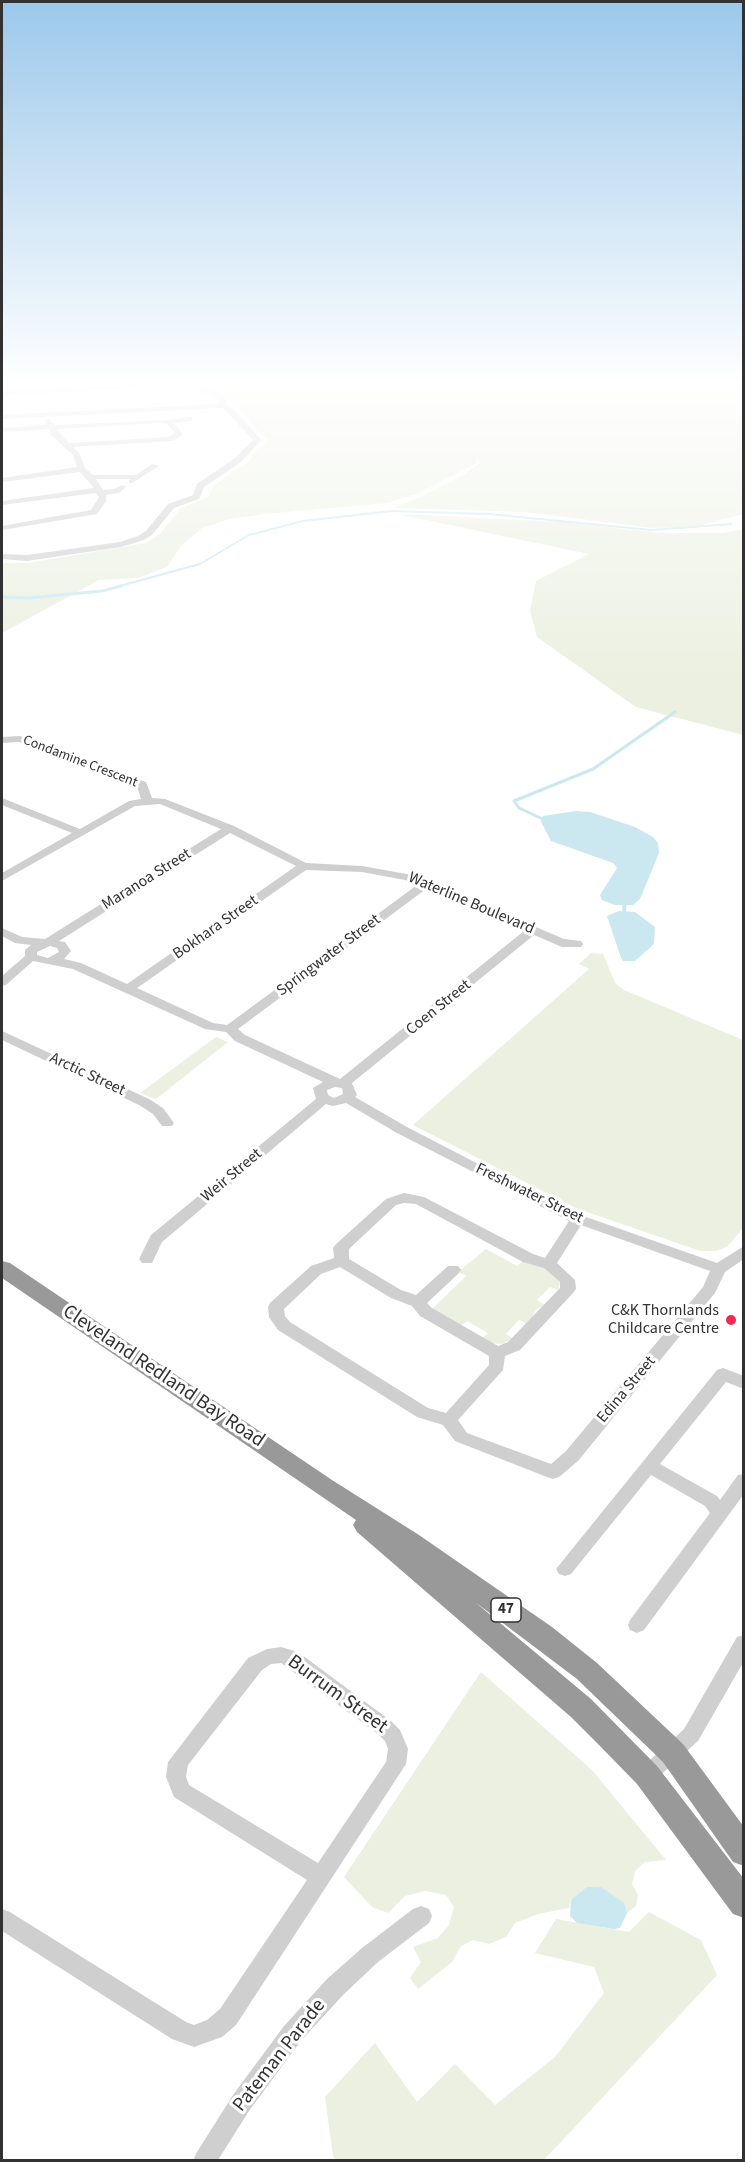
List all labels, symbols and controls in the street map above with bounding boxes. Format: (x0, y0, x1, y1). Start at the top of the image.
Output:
street label: Condamine Crescent (20, 732, 140, 792)
street label: Maranoa Street (99, 845, 195, 915)
street label: Waterline Boulevard (405, 869, 537, 939)
street label: Bokhara Street (170, 892, 262, 964)
street label: Springwater Street (273, 911, 385, 1001)
street label: Coen Street (403, 976, 475, 1040)
street label: Arctic Street (46, 1049, 128, 1101)
street label: Weir Street (198, 1145, 266, 1207)
street label: Freshwater Street (472, 1160, 586, 1228)
street label: Cleveland Redland Bay Road (57, 1300, 269, 1454)
place label: C&K Thornlands Childcare Centre (608, 1301, 719, 1339)
marker: C&K Thornlands Childcare Centre (724, 1313, 738, 1327)
street label: Edina Street (594, 1353, 660, 1427)
road number: 47 (491, 1598, 521, 1622)
street label: Burrum Street (282, 1651, 392, 1739)
street label: Pateman Parade (229, 1995, 331, 2117)

